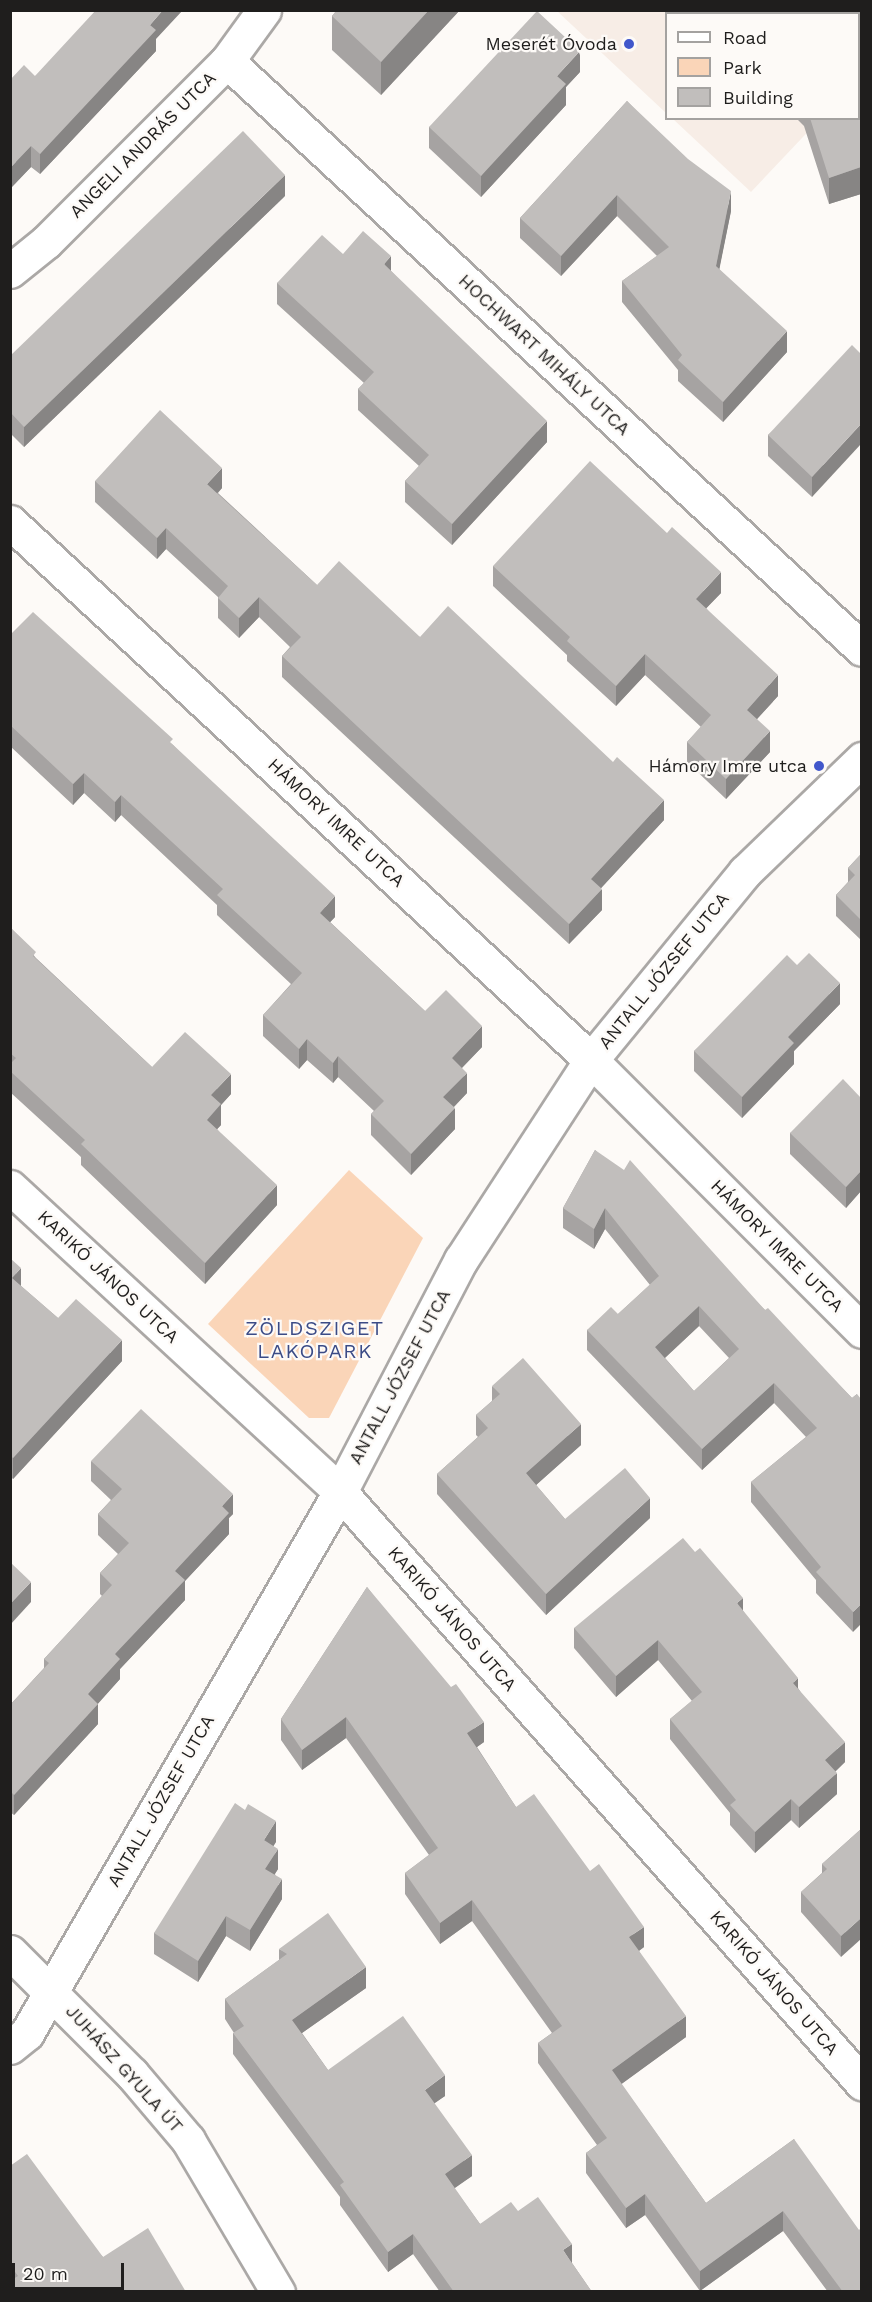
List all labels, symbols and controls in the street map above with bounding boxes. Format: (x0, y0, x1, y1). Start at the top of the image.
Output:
legend (665, 12, 860, 120)
text: Road (723, 27, 767, 48)
place label: Meserét Óvoda (486, 33, 617, 55)
marker: Meserét Óvoda (622, 37, 636, 51)
text: Park (723, 57, 762, 78)
street label: ANGELI ANDRÁS UTCA (65, 67, 221, 223)
text: Building (723, 87, 793, 108)
street label: HOCHWART MIHÁLY UTCA (453, 269, 635, 441)
street label: HÁMORY IMRE UTCA (263, 754, 409, 892)
place label: Hámory Imre utca (648, 755, 807, 777)
marker: Hámory Imre utca (812, 759, 826, 773)
street label: ANTALL JÓZSEF UTCA (594, 888, 734, 1054)
street label: HÁMORY IMRE UTCA (706, 1175, 848, 1317)
street label: KARIKÓ JÁNOS UTCA (33, 1206, 183, 1348)
street label: ANTALL JÓZSEF UTCA (344, 1285, 456, 1469)
district label: ZÖLDSZIGET LAKÓPARK (245, 1317, 385, 1364)
street label: KARIKÓ JÁNOS UTCA (383, 1542, 521, 1696)
street label: ANTALL JÓZSEF UTCA (103, 1711, 219, 1891)
street label: KARIKÓ JÁNOS UTCA (705, 1906, 843, 2060)
street label: JUHÁSZ GYULA ÚT (61, 2000, 187, 2138)
scale bar (15, 2251, 128, 2289)
text: 20 m (23, 2263, 68, 2284)

